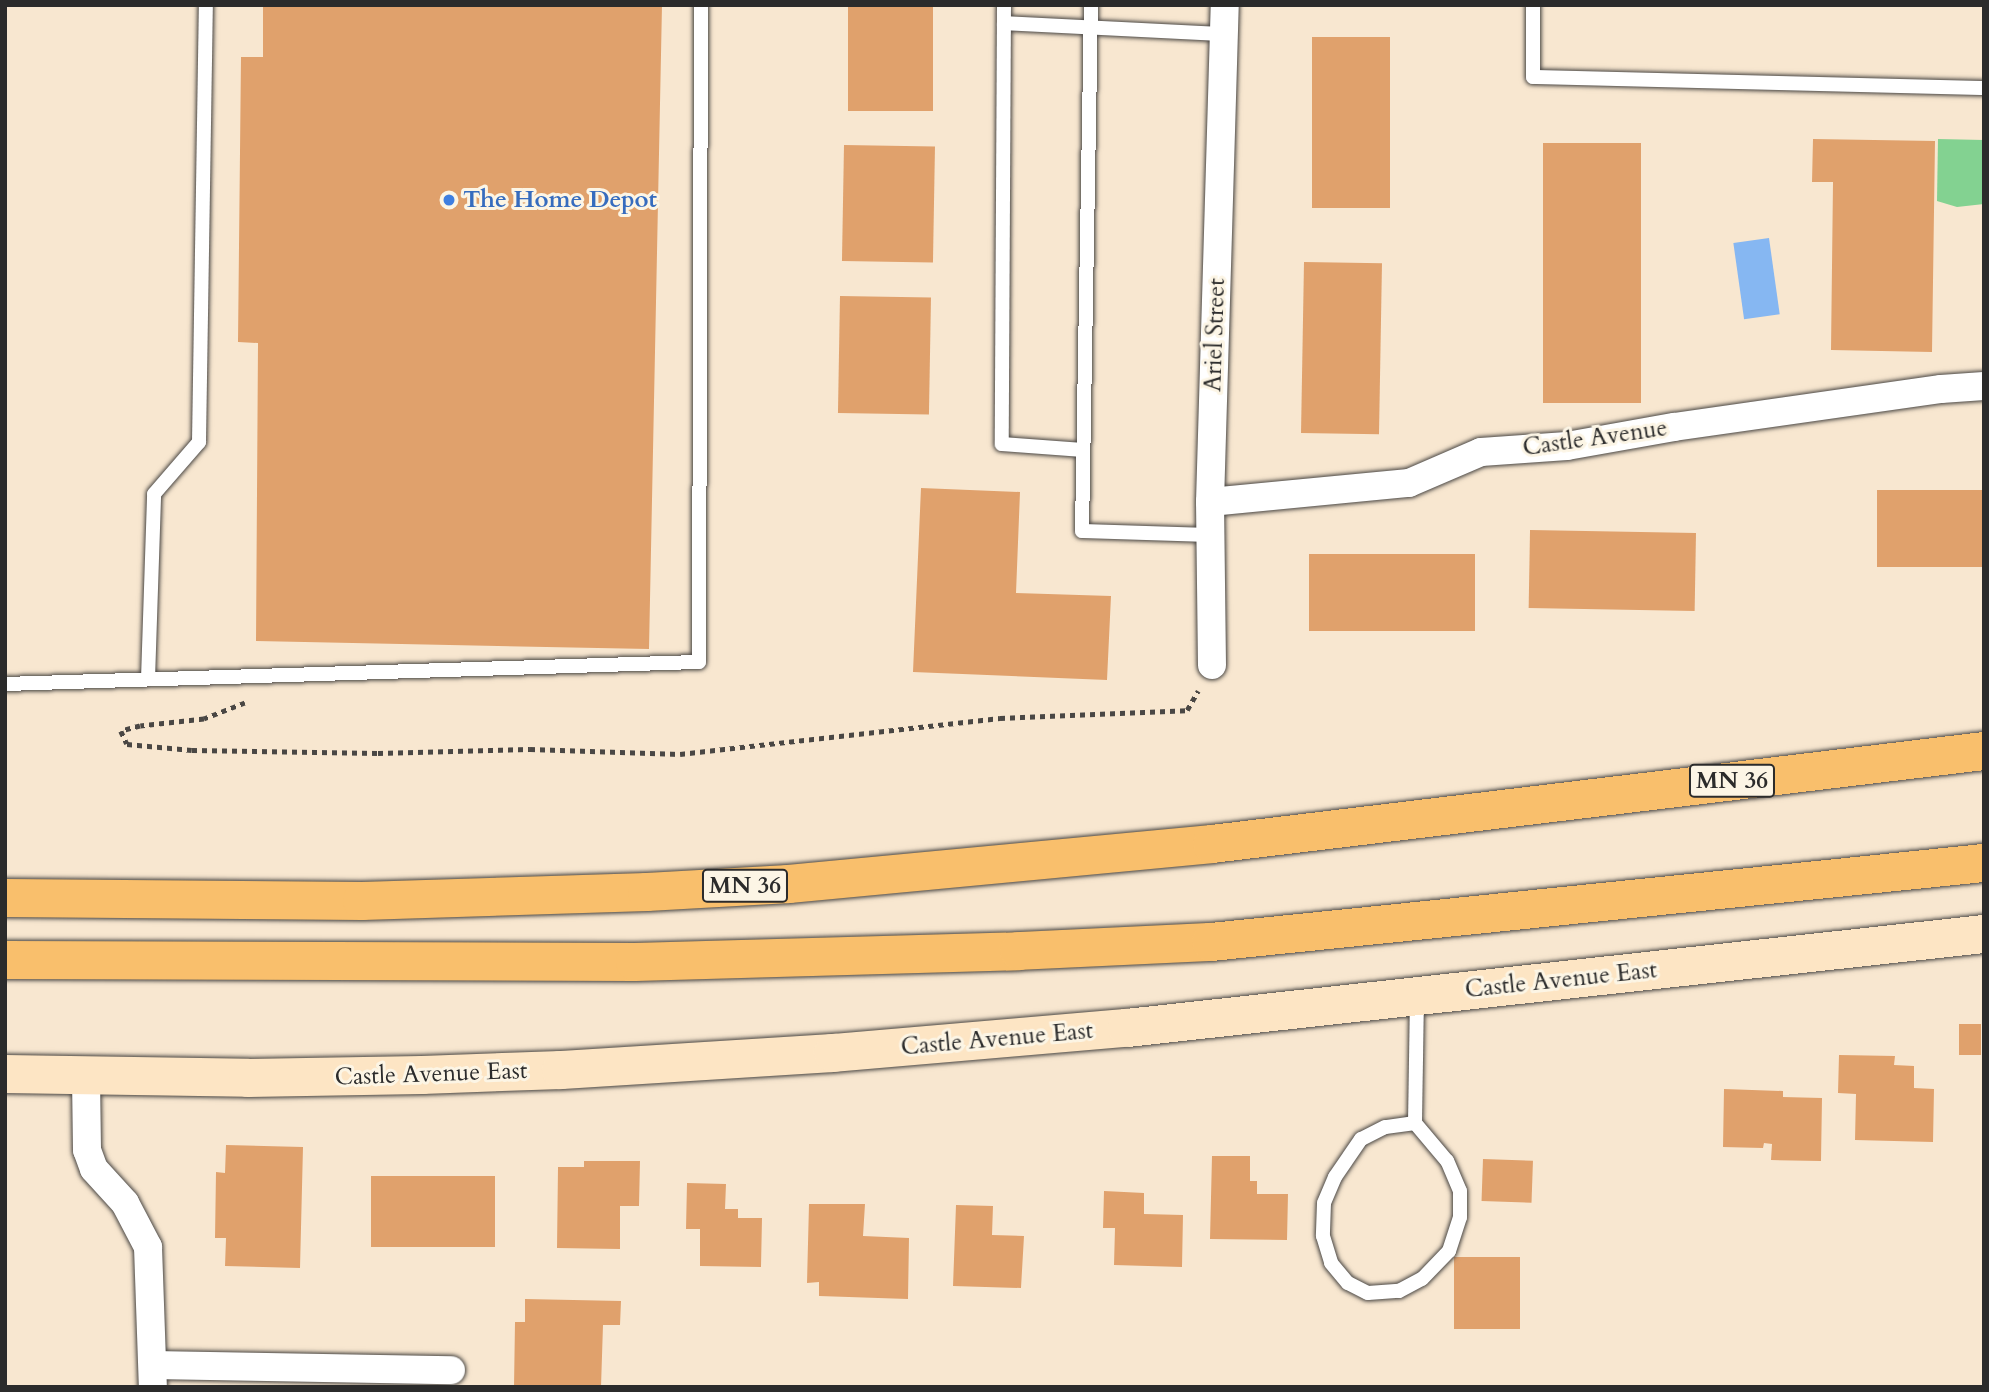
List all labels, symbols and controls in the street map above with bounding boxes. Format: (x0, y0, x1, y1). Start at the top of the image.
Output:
place label: The Home Depot (463, 186, 657, 214)
marker: The Home Depot (441, 192, 457, 208)
street label: Ariel Street (1199, 278, 1231, 392)
street label: Castle Avenue (1521, 414, 1669, 462)
road number: MN 36 (1688, 762, 1776, 800)
road number: MN 36 (701, 866, 789, 906)
street label: Castle Avenue East (1464, 956, 1658, 1004)
street label: Castle Avenue East (900, 1016, 1094, 1062)
street label: Castle Avenue East (334, 1056, 528, 1092)

